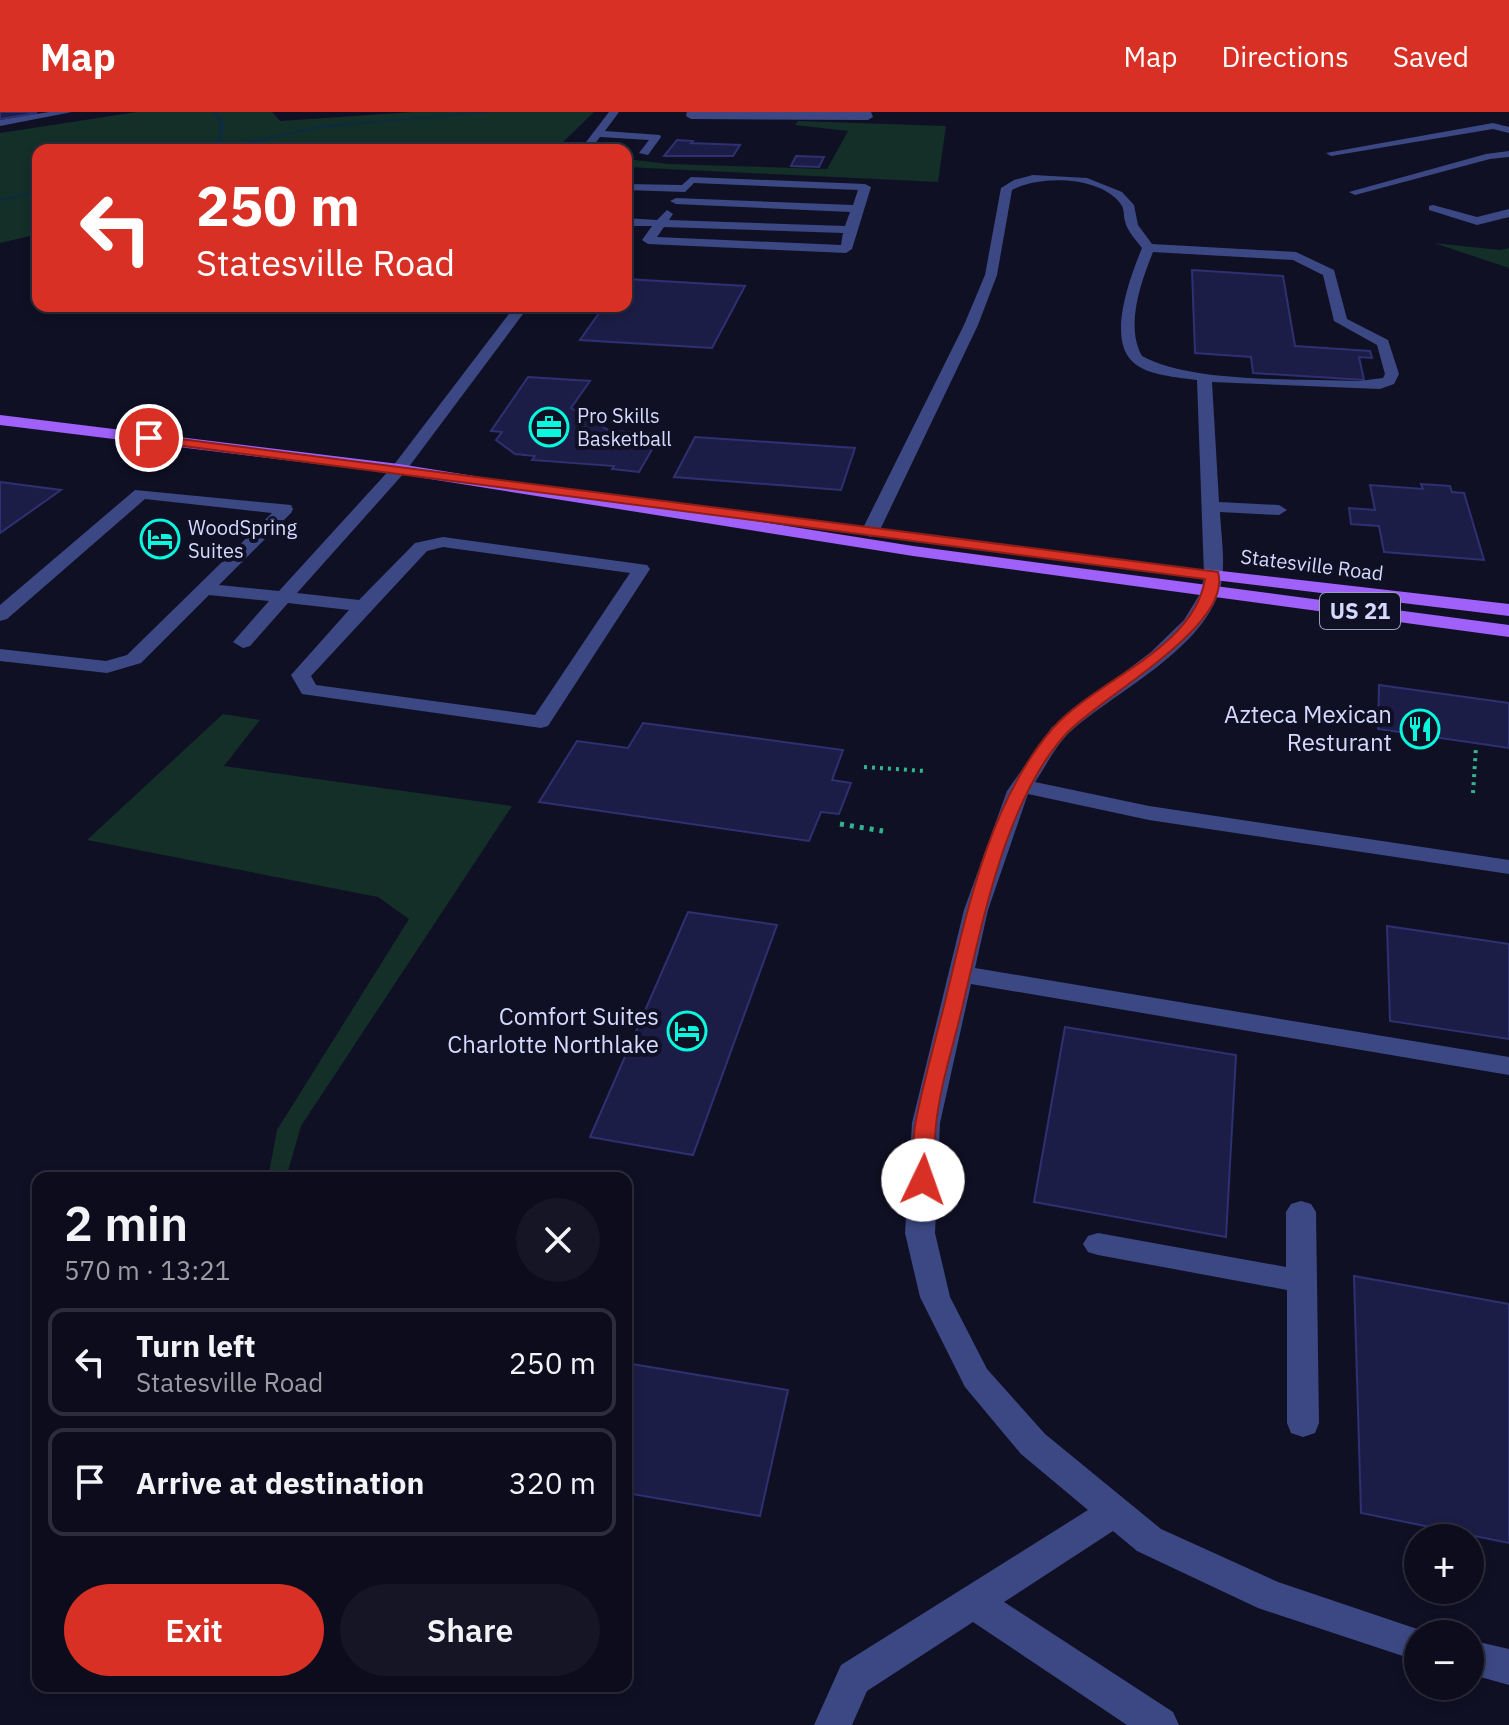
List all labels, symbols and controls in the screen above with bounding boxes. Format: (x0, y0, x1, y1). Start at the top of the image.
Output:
text: Map (40, 32, 116, 81)
text: Map (1123, 38, 1177, 75)
text: Directions (1221, 38, 1349, 75)
text: Saved (1393, 38, 1469, 75)
text: 250 m (196, 169, 360, 241)
icon: left (64, 176, 168, 280)
text: Statesville Road (196, 239, 455, 286)
place label: Pro Skills Basketball (577, 402, 672, 452)
pin (115, 404, 183, 472)
office icon: Pro Skills Basketball (528, 406, 570, 448)
icon: arrive (127, 416, 171, 460)
place label: WoodSpring Suites (188, 514, 297, 564)
hotel icon: WoodSpring Suites (139, 518, 181, 560)
street label: Statesville Road (1239, 542, 1385, 587)
road number: US 21 (1320, 593, 1400, 629)
place label: Azteca Mexican Resturant (1224, 698, 1392, 758)
restaurant icon: Azteca Mexican Resturant (1399, 708, 1441, 750)
place label: Comfort Suites Charlotte Northlake (447, 1000, 659, 1060)
hotel icon: Comfort Suites Charlotte Northlake (666, 1010, 708, 1052)
position arrow (881, 1138, 965, 1222)
text: 2 min (64, 1192, 188, 1254)
button: close (516, 1198, 600, 1282)
text: 570 m · 13:21 (64, 1253, 230, 1287)
text: Turn left (136, 1326, 255, 1365)
icon: left (68, 1340, 112, 1384)
text: 250 m (509, 1343, 596, 1382)
text: Statesville Road (136, 1365, 323, 1399)
icon: arrive (68, 1460, 112, 1504)
text: Arrive at destination (136, 1463, 424, 1502)
text: 320 m (509, 1463, 596, 1502)
map controls (1404, 1524, 1484, 1700)
button: + (1404, 1524, 1484, 1604)
button: Exit (64, 1584, 324, 1676)
button: Share (340, 1584, 600, 1676)
button: − (1404, 1620, 1484, 1700)

